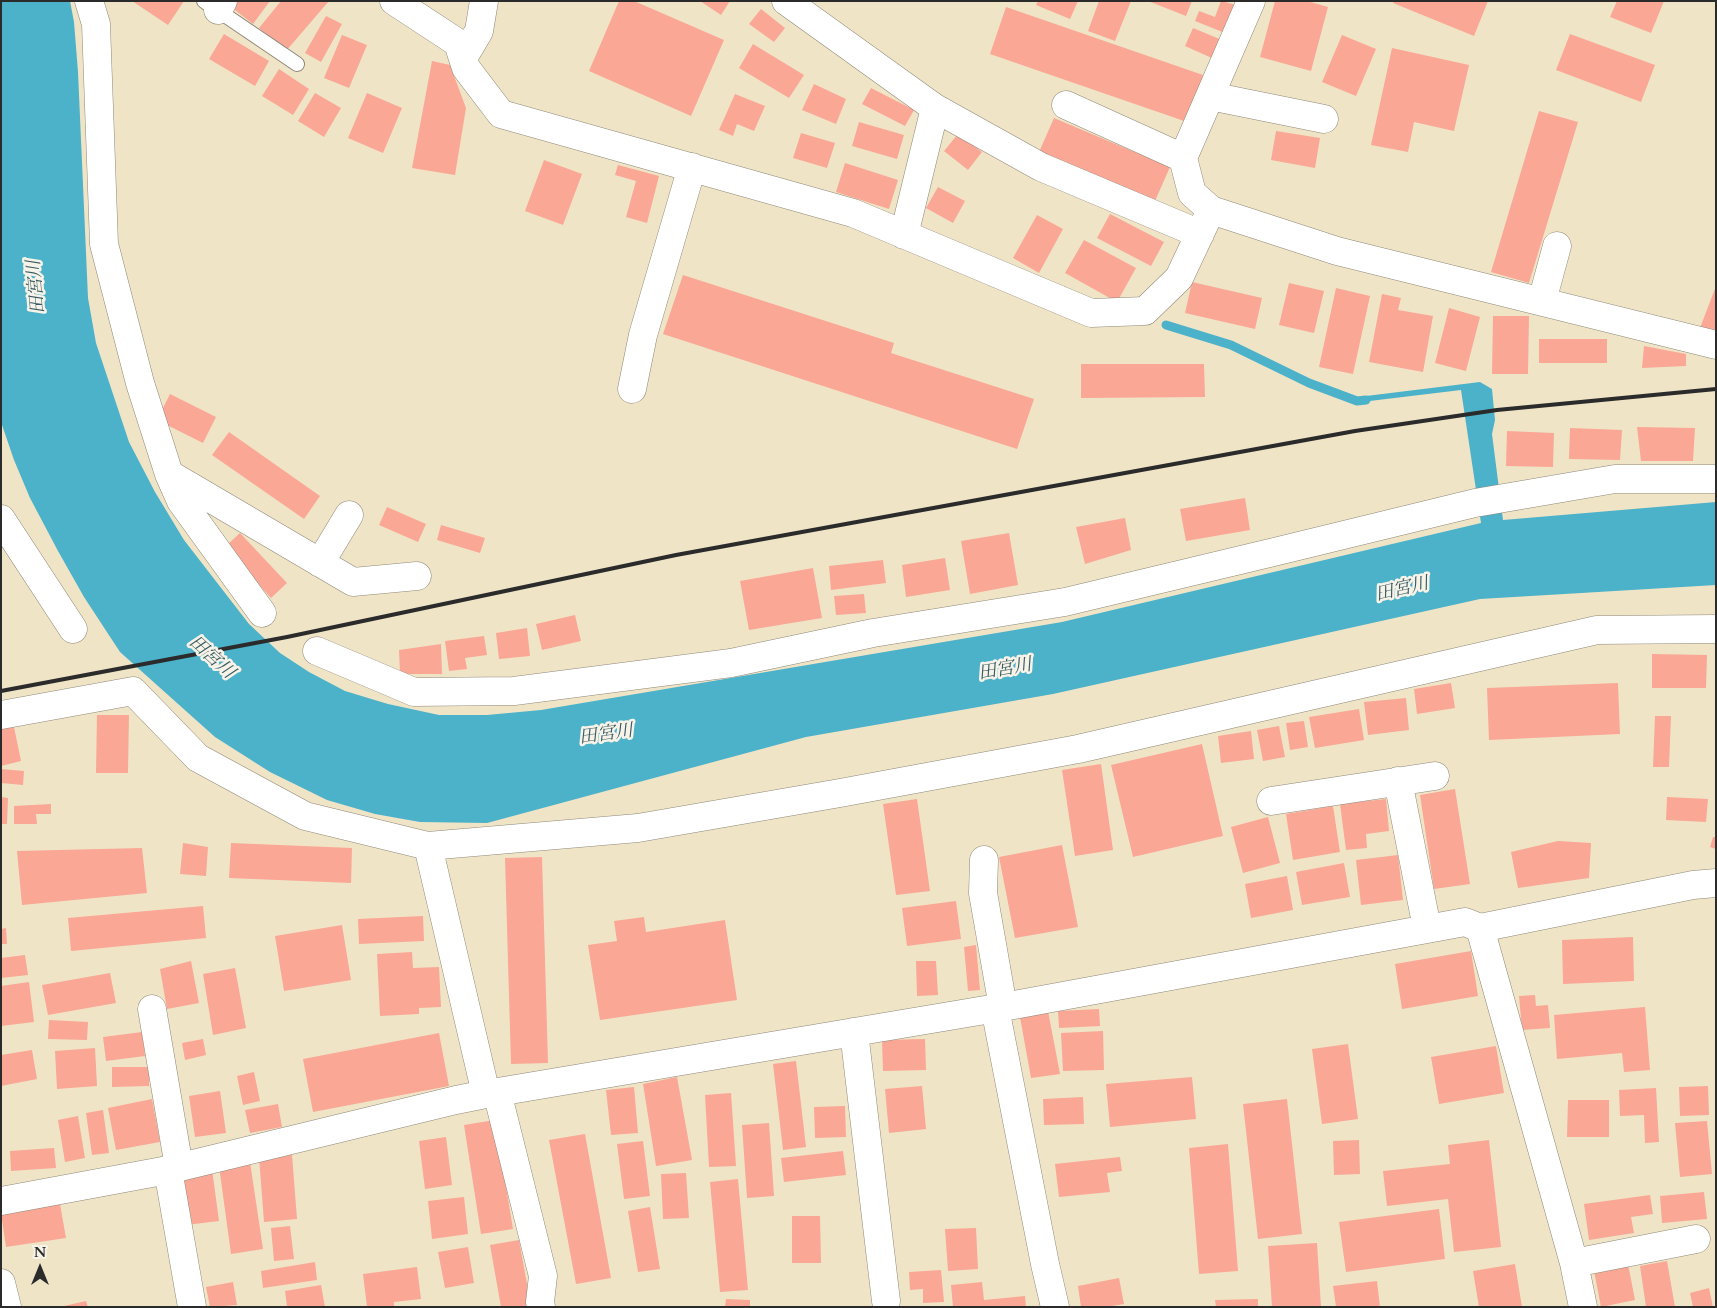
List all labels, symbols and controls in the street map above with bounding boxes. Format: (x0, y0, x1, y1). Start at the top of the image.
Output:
water label: 田宮川 (24, 259, 50, 315)
water label: 田宮川 (1373, 573, 1431, 607)
water label: 田宮川 (184, 632, 238, 684)
water label: 田宮川 (977, 655, 1033, 685)
water label: 田宮川 (578, 721, 634, 749)
north arrow (15, 1243, 65, 1293)
text: N (34, 1243, 46, 1262)

